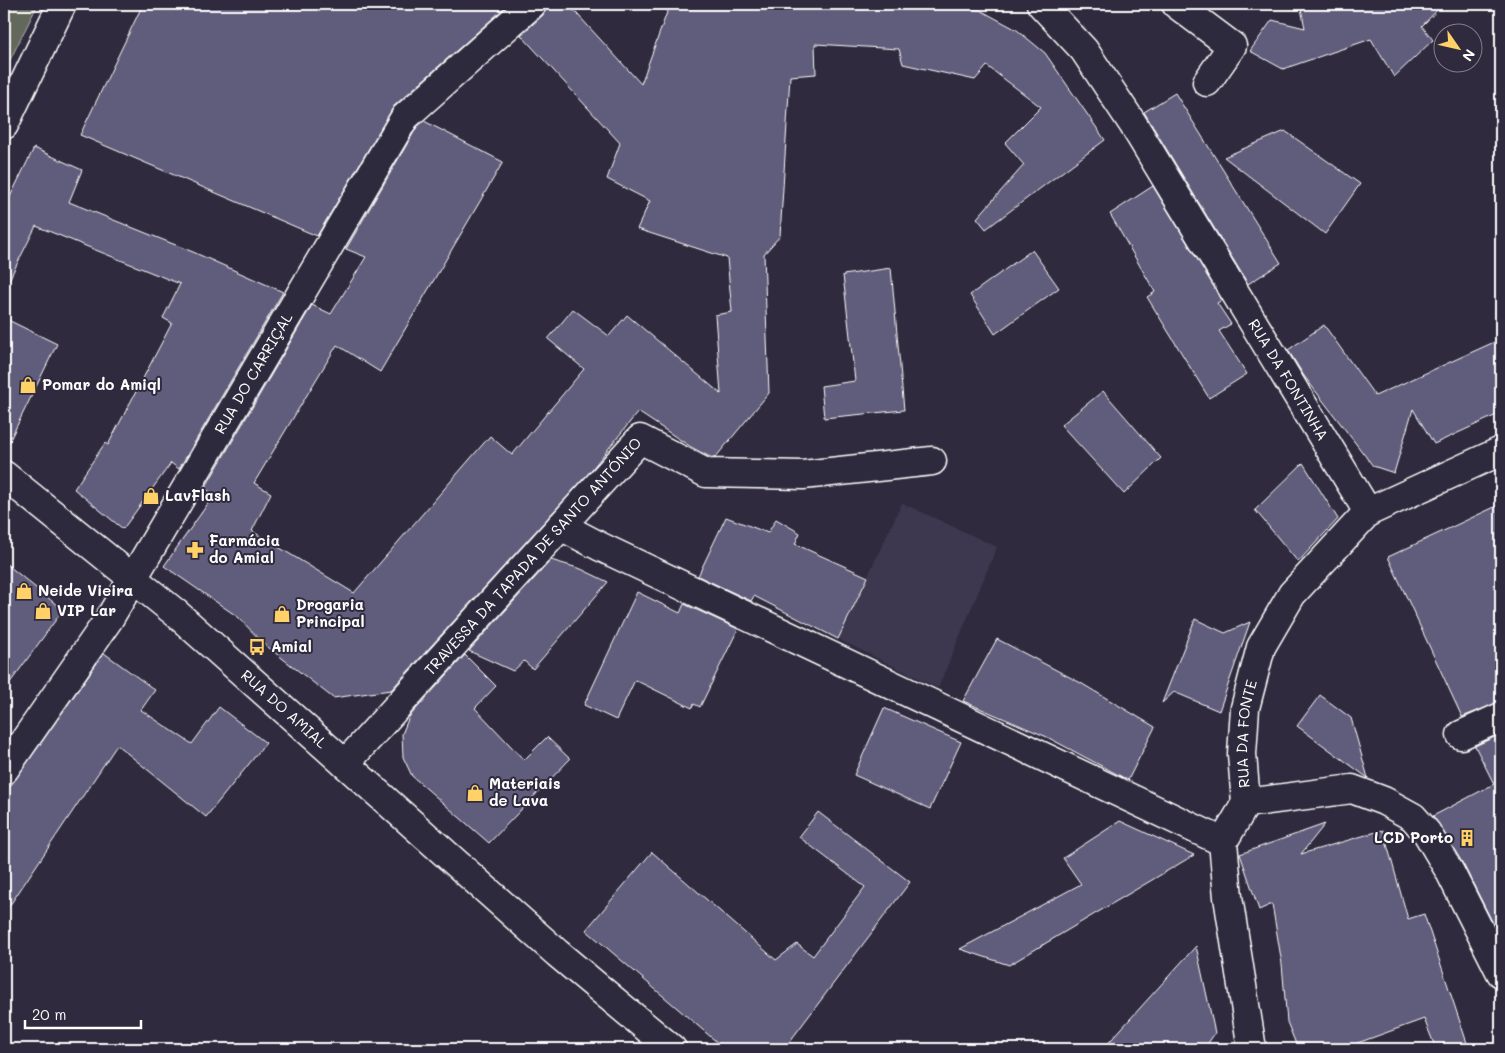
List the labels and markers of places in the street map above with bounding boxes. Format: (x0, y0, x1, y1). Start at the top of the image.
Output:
place label: Pomar do Amiql (42, 374, 161, 394)
shop icon: Pomar do Amiql (18, 375, 38, 395)
place label: LavFlash (165, 485, 230, 505)
shop icon: LavFlash (141, 486, 161, 506)
place label: Farmácia do Amial (209, 530, 280, 567)
pharmacy icon: Farmácia do Amial (185, 540, 205, 560)
place label: Neide Vieira (38, 580, 133, 600)
shop icon: Neide Vieira (14, 581, 34, 601)
place label: Drogaria Principal (296, 594, 365, 631)
place label: VIP Lar (57, 600, 116, 620)
shop icon: VIP Lar (33, 601, 53, 621)
shop icon: Drogaria Principal (272, 604, 292, 624)
place label: Amial (271, 636, 312, 656)
bus stop icon: Amial (247, 637, 267, 657)
place label: Materiais de Lava (489, 773, 561, 810)
shop icon: Materiais de Lava (465, 783, 485, 803)
place label: LCD Porto (1374, 827, 1453, 847)
building icon: LCD Porto (1457, 828, 1477, 848)

